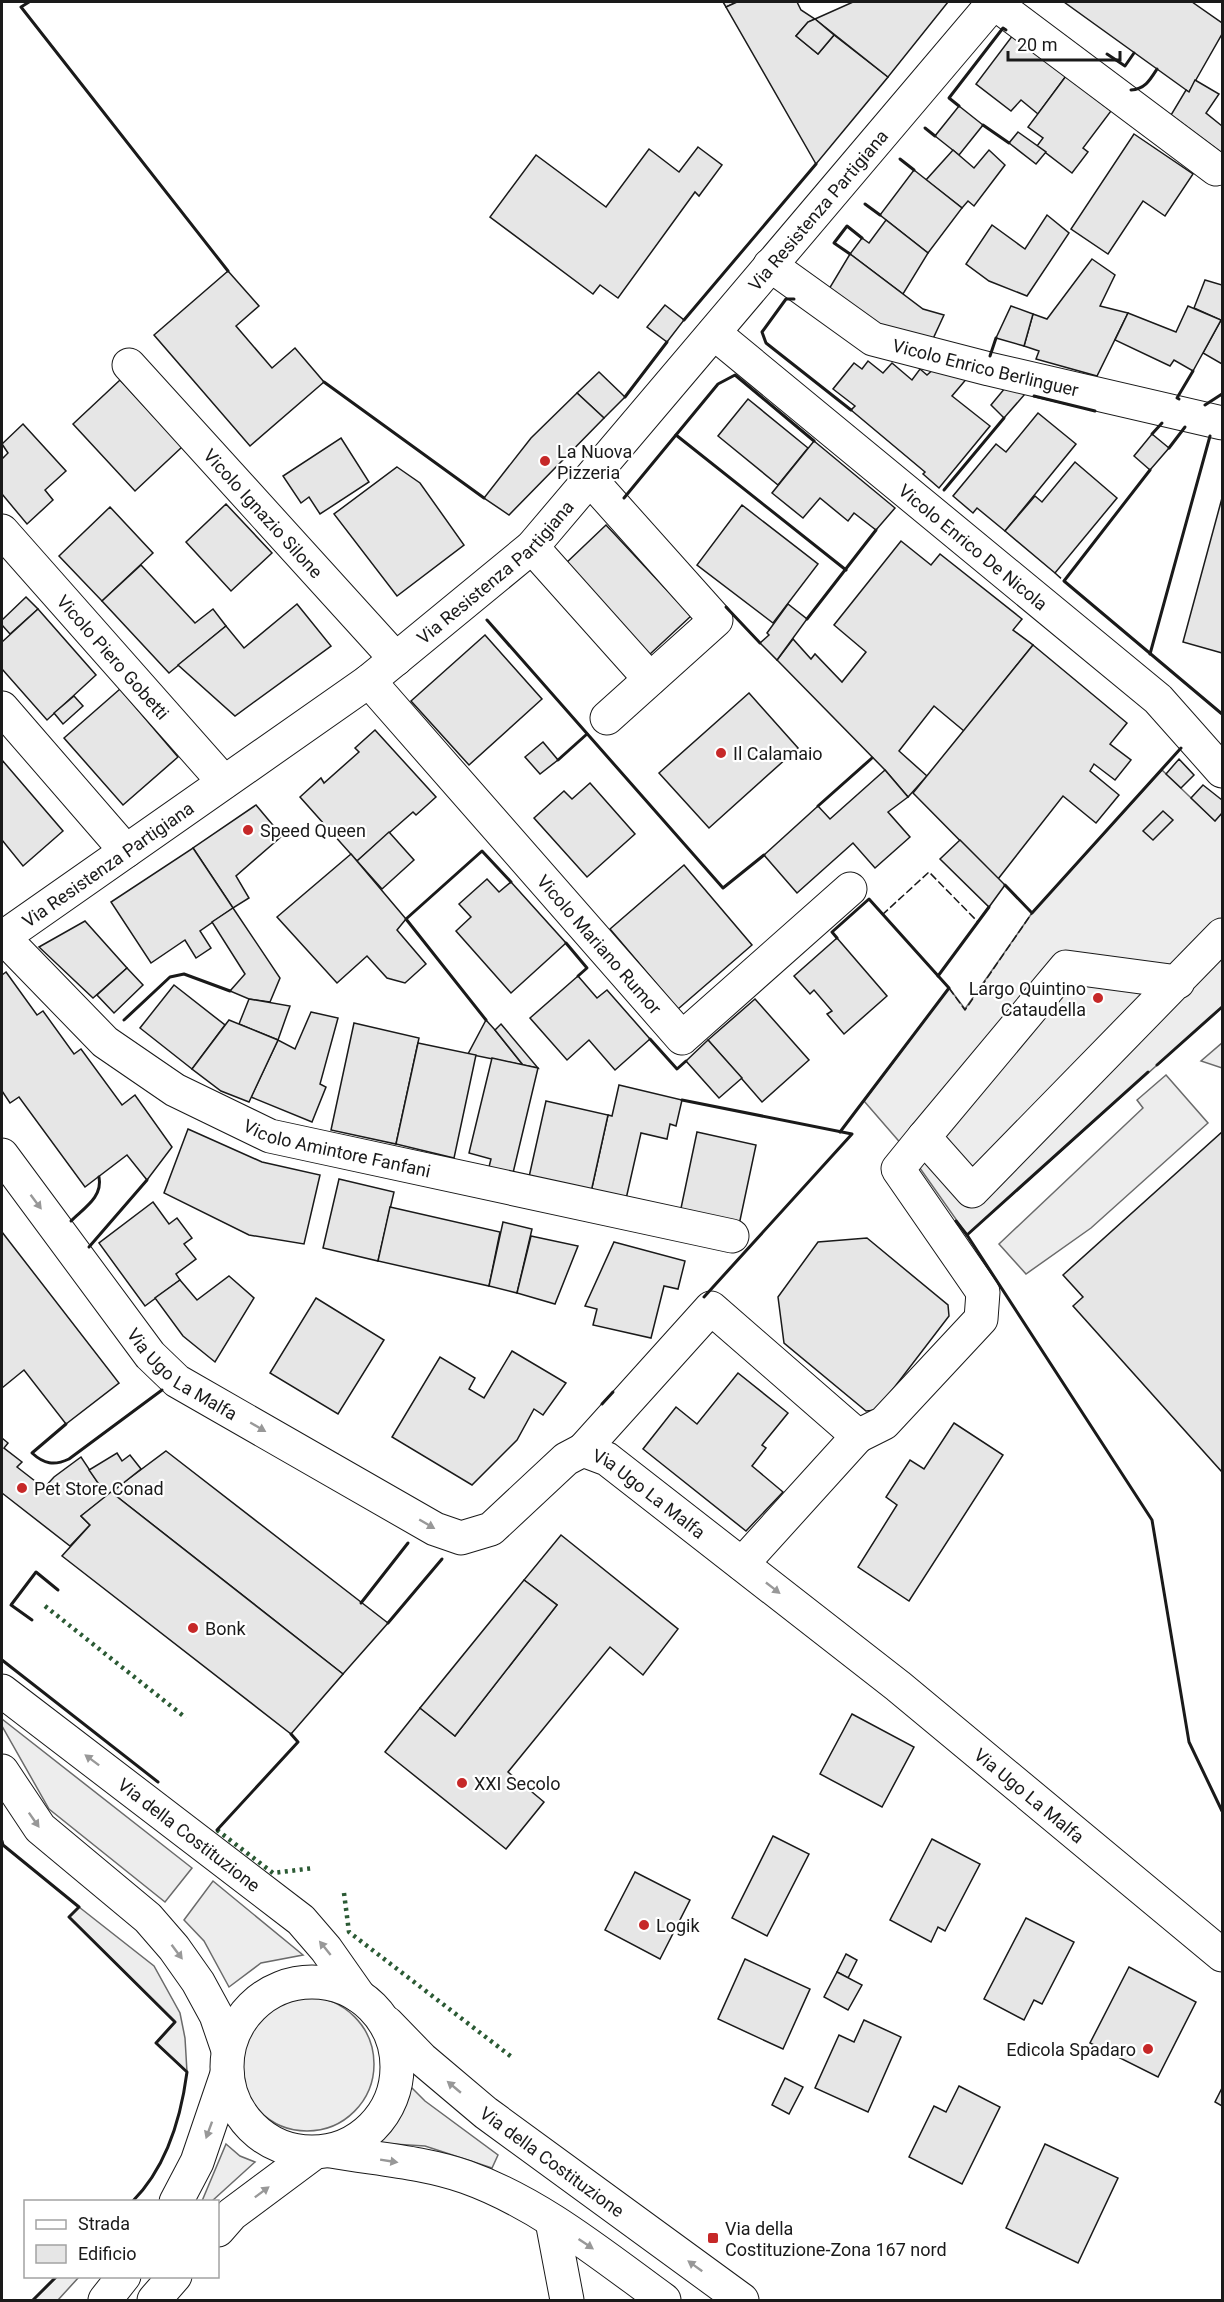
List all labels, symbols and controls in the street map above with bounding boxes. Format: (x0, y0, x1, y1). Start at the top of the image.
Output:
scale bar (1008, 24, 1120, 62)
text: 20 m (1017, 34, 1057, 55)
street label: Via Resistenza Partigiana (744, 125, 892, 295)
street label: Vicolo Enrico Berlinguer (890, 334, 1081, 400)
place label: La Nuova Pizzeria (557, 441, 632, 483)
street label: Vicolo Ignazio Silone (200, 444, 327, 582)
marker: La Nuova Pizzeria (538, 454, 552, 468)
street label: Vicolo Enrico De Nicola (895, 479, 1052, 614)
street label: Via Resistenza Partigiana (412, 496, 578, 648)
street label: Vicolo Piero Gobetti (53, 590, 174, 723)
place label: Il Calamaio (733, 743, 823, 764)
marker: Il Calamaio (714, 746, 728, 760)
street label: Via Resistenza Partigiana (18, 797, 197, 931)
place label: Speed Queen (260, 820, 366, 841)
marker: Speed Queen (241, 823, 255, 837)
street label: Vicolo Mariano Rumor (533, 870, 666, 1018)
place label: Largo Quintino Cataudella (969, 978, 1086, 1020)
marker: Largo Quintino Cataudella (1091, 991, 1105, 1005)
street label: Vicolo Amintore Fanfani (240, 1114, 433, 1181)
one-way arrow (30, 1194, 42, 1209)
street label: Via Ugo La Malfa (123, 1324, 241, 1424)
one-way arrow (250, 1421, 266, 1432)
street label: Via Ugo La Malfa (590, 1444, 710, 1542)
place label: Pet Store Conad (34, 1478, 164, 1499)
marker: Pet Store Conad (15, 1481, 29, 1495)
one-way arrow (419, 1519, 436, 1529)
one-way arrow (765, 1581, 780, 1593)
place label: Bonk (205, 1618, 246, 1639)
marker: Bonk (186, 1621, 200, 1635)
street label: Via Ugo La Malfa (970, 1743, 1089, 1847)
one-way arrow (85, 1754, 100, 1766)
street label: Via della Costituzione (114, 1773, 265, 1896)
place label: XXI Secolo (474, 1773, 561, 1794)
marker: XXI Secolo (455, 1776, 469, 1790)
one-way arrow (28, 1811, 40, 1827)
place label: Logik (656, 1915, 700, 1936)
marker: Logik (637, 1918, 651, 1932)
one-way arrow (318, 1940, 331, 1956)
one-way arrow (170, 1944, 183, 1960)
place label: Edicola Spadaro (1006, 2039, 1136, 2060)
marker: Edicola Spadaro (1141, 2042, 1155, 2056)
one-way arrow (446, 2080, 462, 2093)
street label: Via della Costituzione (476, 2102, 628, 2221)
one-way arrow (204, 2121, 213, 2139)
one-way arrow (380, 2157, 399, 2166)
one-way arrow (253, 2186, 269, 2198)
legend (24, 2200, 219, 2278)
text: Strada (78, 2213, 130, 2234)
place label: Via della Costituzione-Zona 167 nord (725, 2218, 947, 2260)
marker: Via della Costituzione-Zona 167 nord (706, 2231, 720, 2245)
one-way arrow (577, 2238, 594, 2249)
text: Edificio (78, 2243, 137, 2264)
one-way arrow (687, 2260, 703, 2272)

